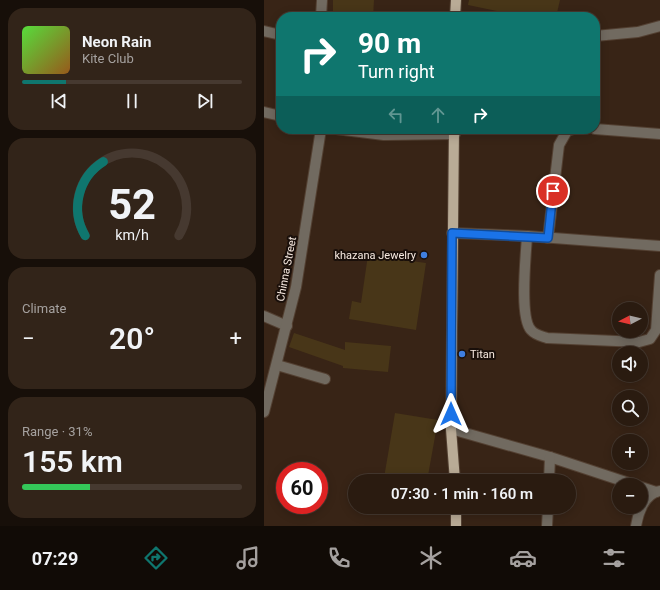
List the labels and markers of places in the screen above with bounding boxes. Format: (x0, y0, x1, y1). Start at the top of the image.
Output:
pin (536, 174, 570, 208)
place label: khazana Jewelry (334, 249, 417, 262)
marker: khazana Jewelry (419, 250, 429, 260)
place label: Titan (470, 348, 495, 361)
marker: Titan (457, 349, 467, 359)

